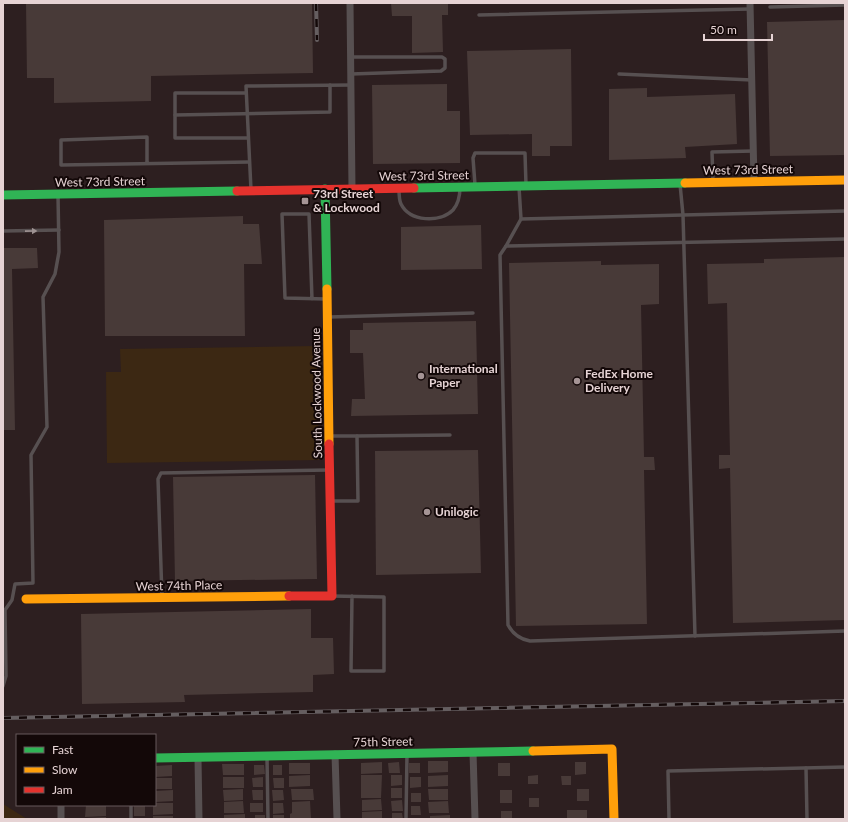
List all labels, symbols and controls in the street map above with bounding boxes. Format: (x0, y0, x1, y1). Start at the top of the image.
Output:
scale bar (704, 16, 772, 42)
text: 50 m (710, 22, 737, 37)
street label: West 73rd Street (703, 161, 794, 178)
street label: West 73rd Street (379, 167, 470, 184)
street label: West 73rd Street (55, 173, 146, 190)
place label: 73rd Street & Lockwood (313, 186, 380, 215)
marker: 73rd Street & Lockwood (300, 196, 310, 206)
one-way arrow (25, 228, 38, 234)
street label: South Lockwood Avenue (308, 328, 325, 458)
place label: International Paper (429, 361, 498, 390)
place label: FedEx Home Delivery (585, 366, 653, 395)
marker: International Paper (416, 371, 426, 381)
marker: FedEx Home Delivery (572, 376, 582, 386)
place label: Unilogic (435, 504, 479, 519)
marker: Unilogic (422, 507, 432, 517)
street label: West 74th Place (136, 577, 222, 594)
street label: 75th Street (353, 733, 414, 750)
legend (16, 734, 156, 806)
text: Fast (52, 742, 74, 757)
text: Slow (52, 762, 78, 777)
text: Jam (52, 782, 73, 797)

